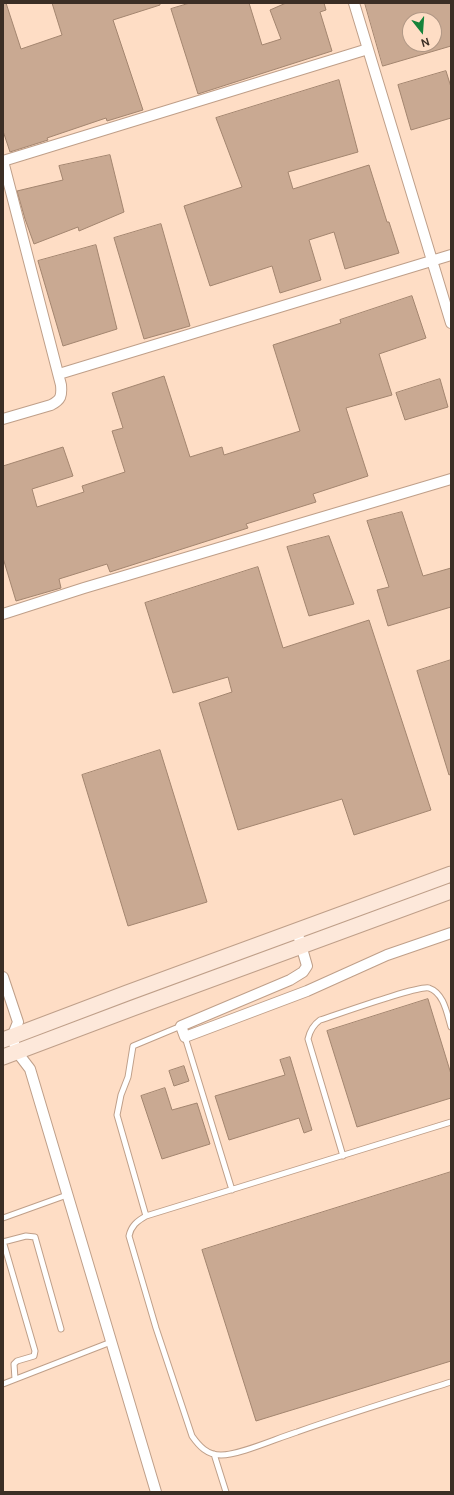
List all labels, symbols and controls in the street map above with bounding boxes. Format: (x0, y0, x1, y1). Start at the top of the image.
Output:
north arrow (402, 12, 442, 52)
text: N (419, 35, 431, 50)

